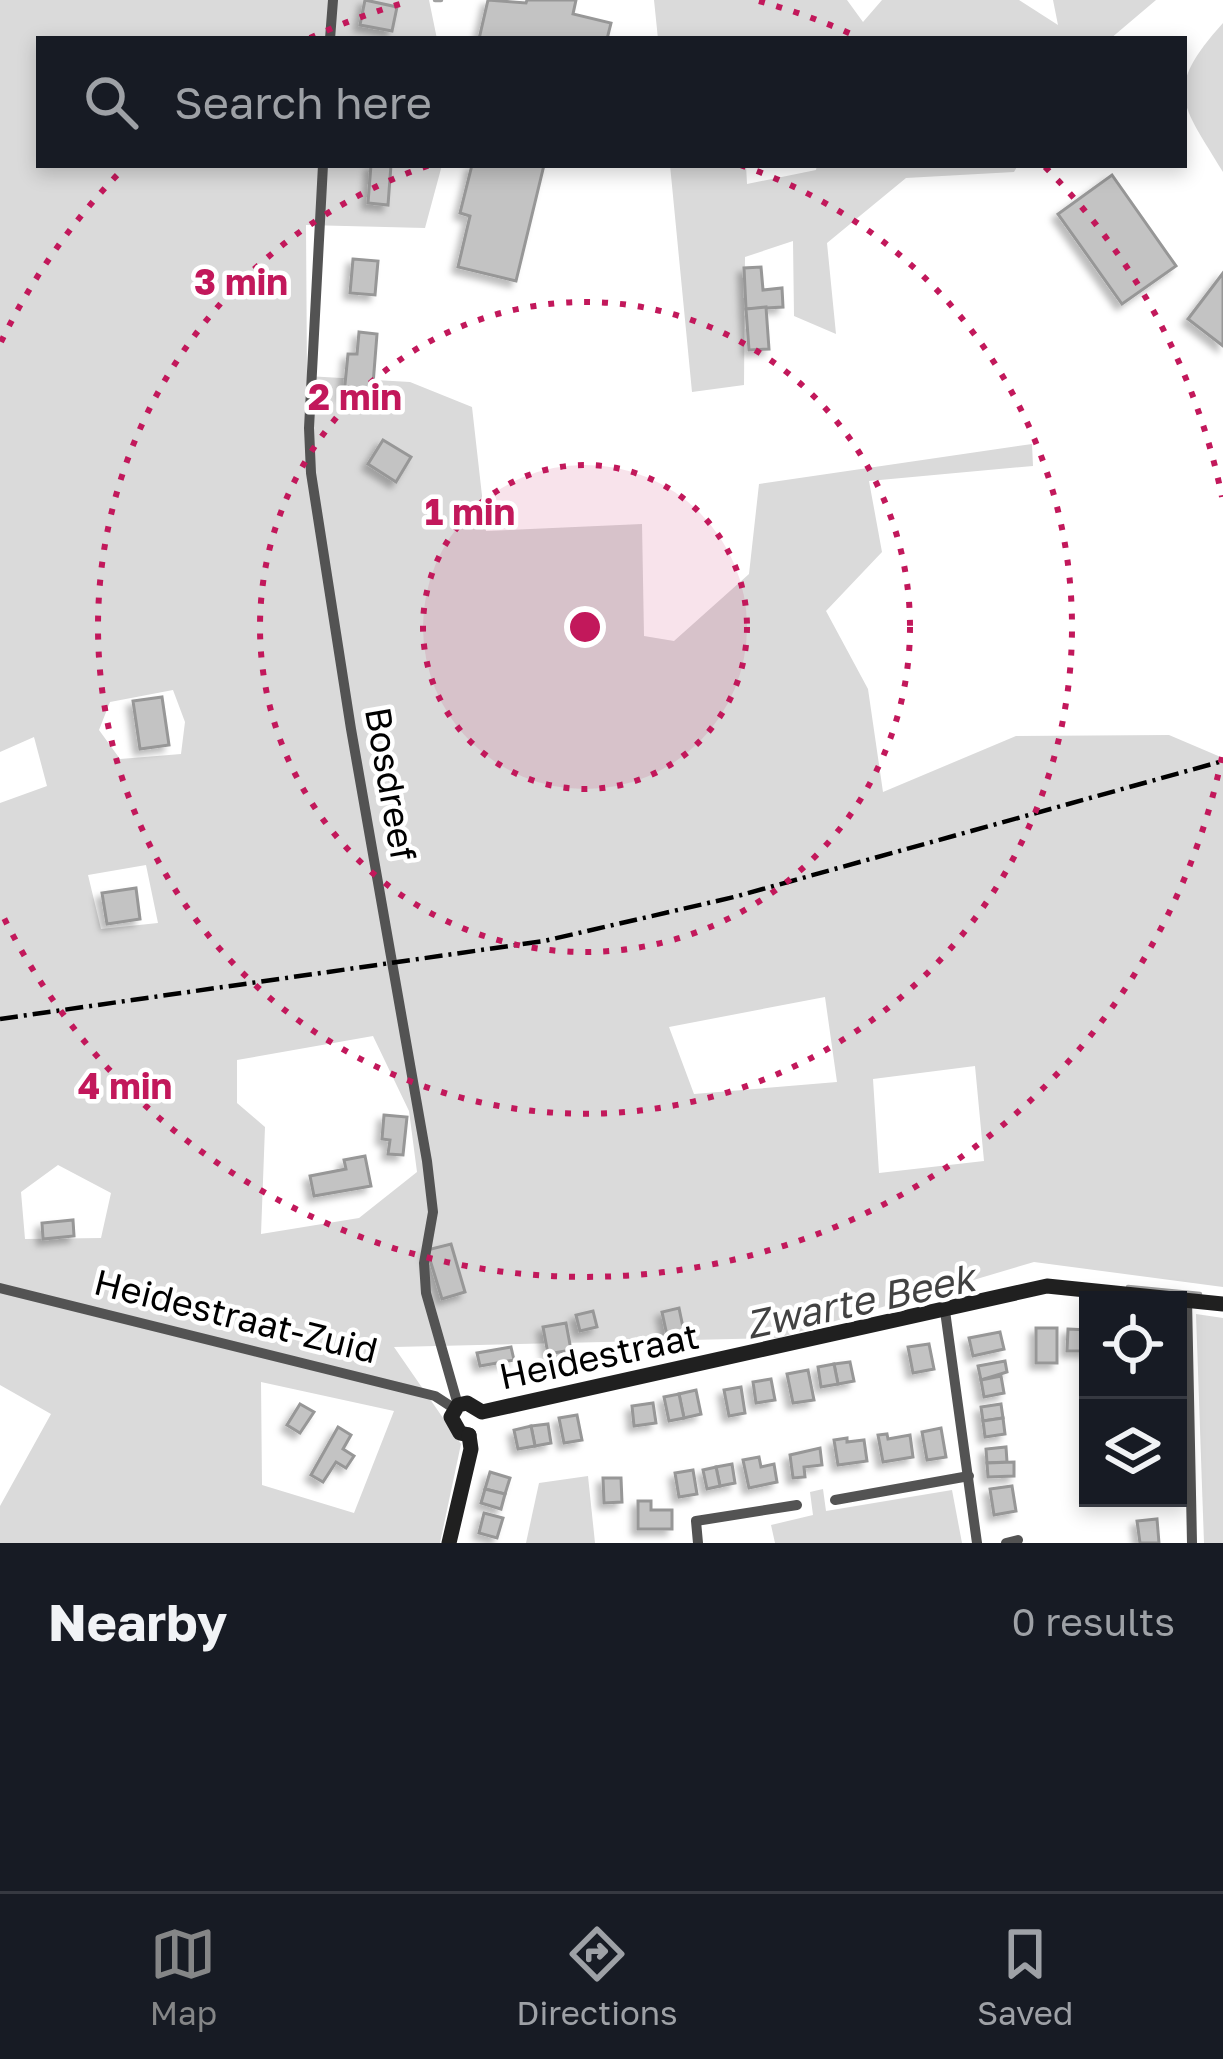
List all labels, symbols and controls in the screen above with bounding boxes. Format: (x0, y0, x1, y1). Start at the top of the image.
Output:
search box (36, 36, 1187, 168)
icon: search (78, 69, 144, 135)
text: Search here (174, 75, 432, 129)
text: 3 min (194, 260, 288, 303)
text: 2 min (308, 375, 402, 418)
text: 1 min (425, 490, 515, 533)
centre of rings (564, 606, 606, 648)
street label: Bosdreef (357, 704, 426, 864)
text: 4 min (78, 1064, 172, 1107)
water label: Zwarte Beek (741, 1252, 983, 1348)
street label: Heidestraat-Zuid (90, 1260, 382, 1371)
map controls (1079, 1291, 1187, 1507)
button: locate (1079, 1291, 1187, 1399)
street label: Heidestraat (495, 1313, 703, 1398)
button: layers (1079, 1399, 1187, 1507)
text: Nearby (48, 1591, 227, 1652)
text: 0 results (1011, 1598, 1175, 1645)
tab: Map (150, 1921, 217, 2032)
tab: Directions (516, 1921, 678, 2032)
tab: Saved (977, 1921, 1073, 2032)

